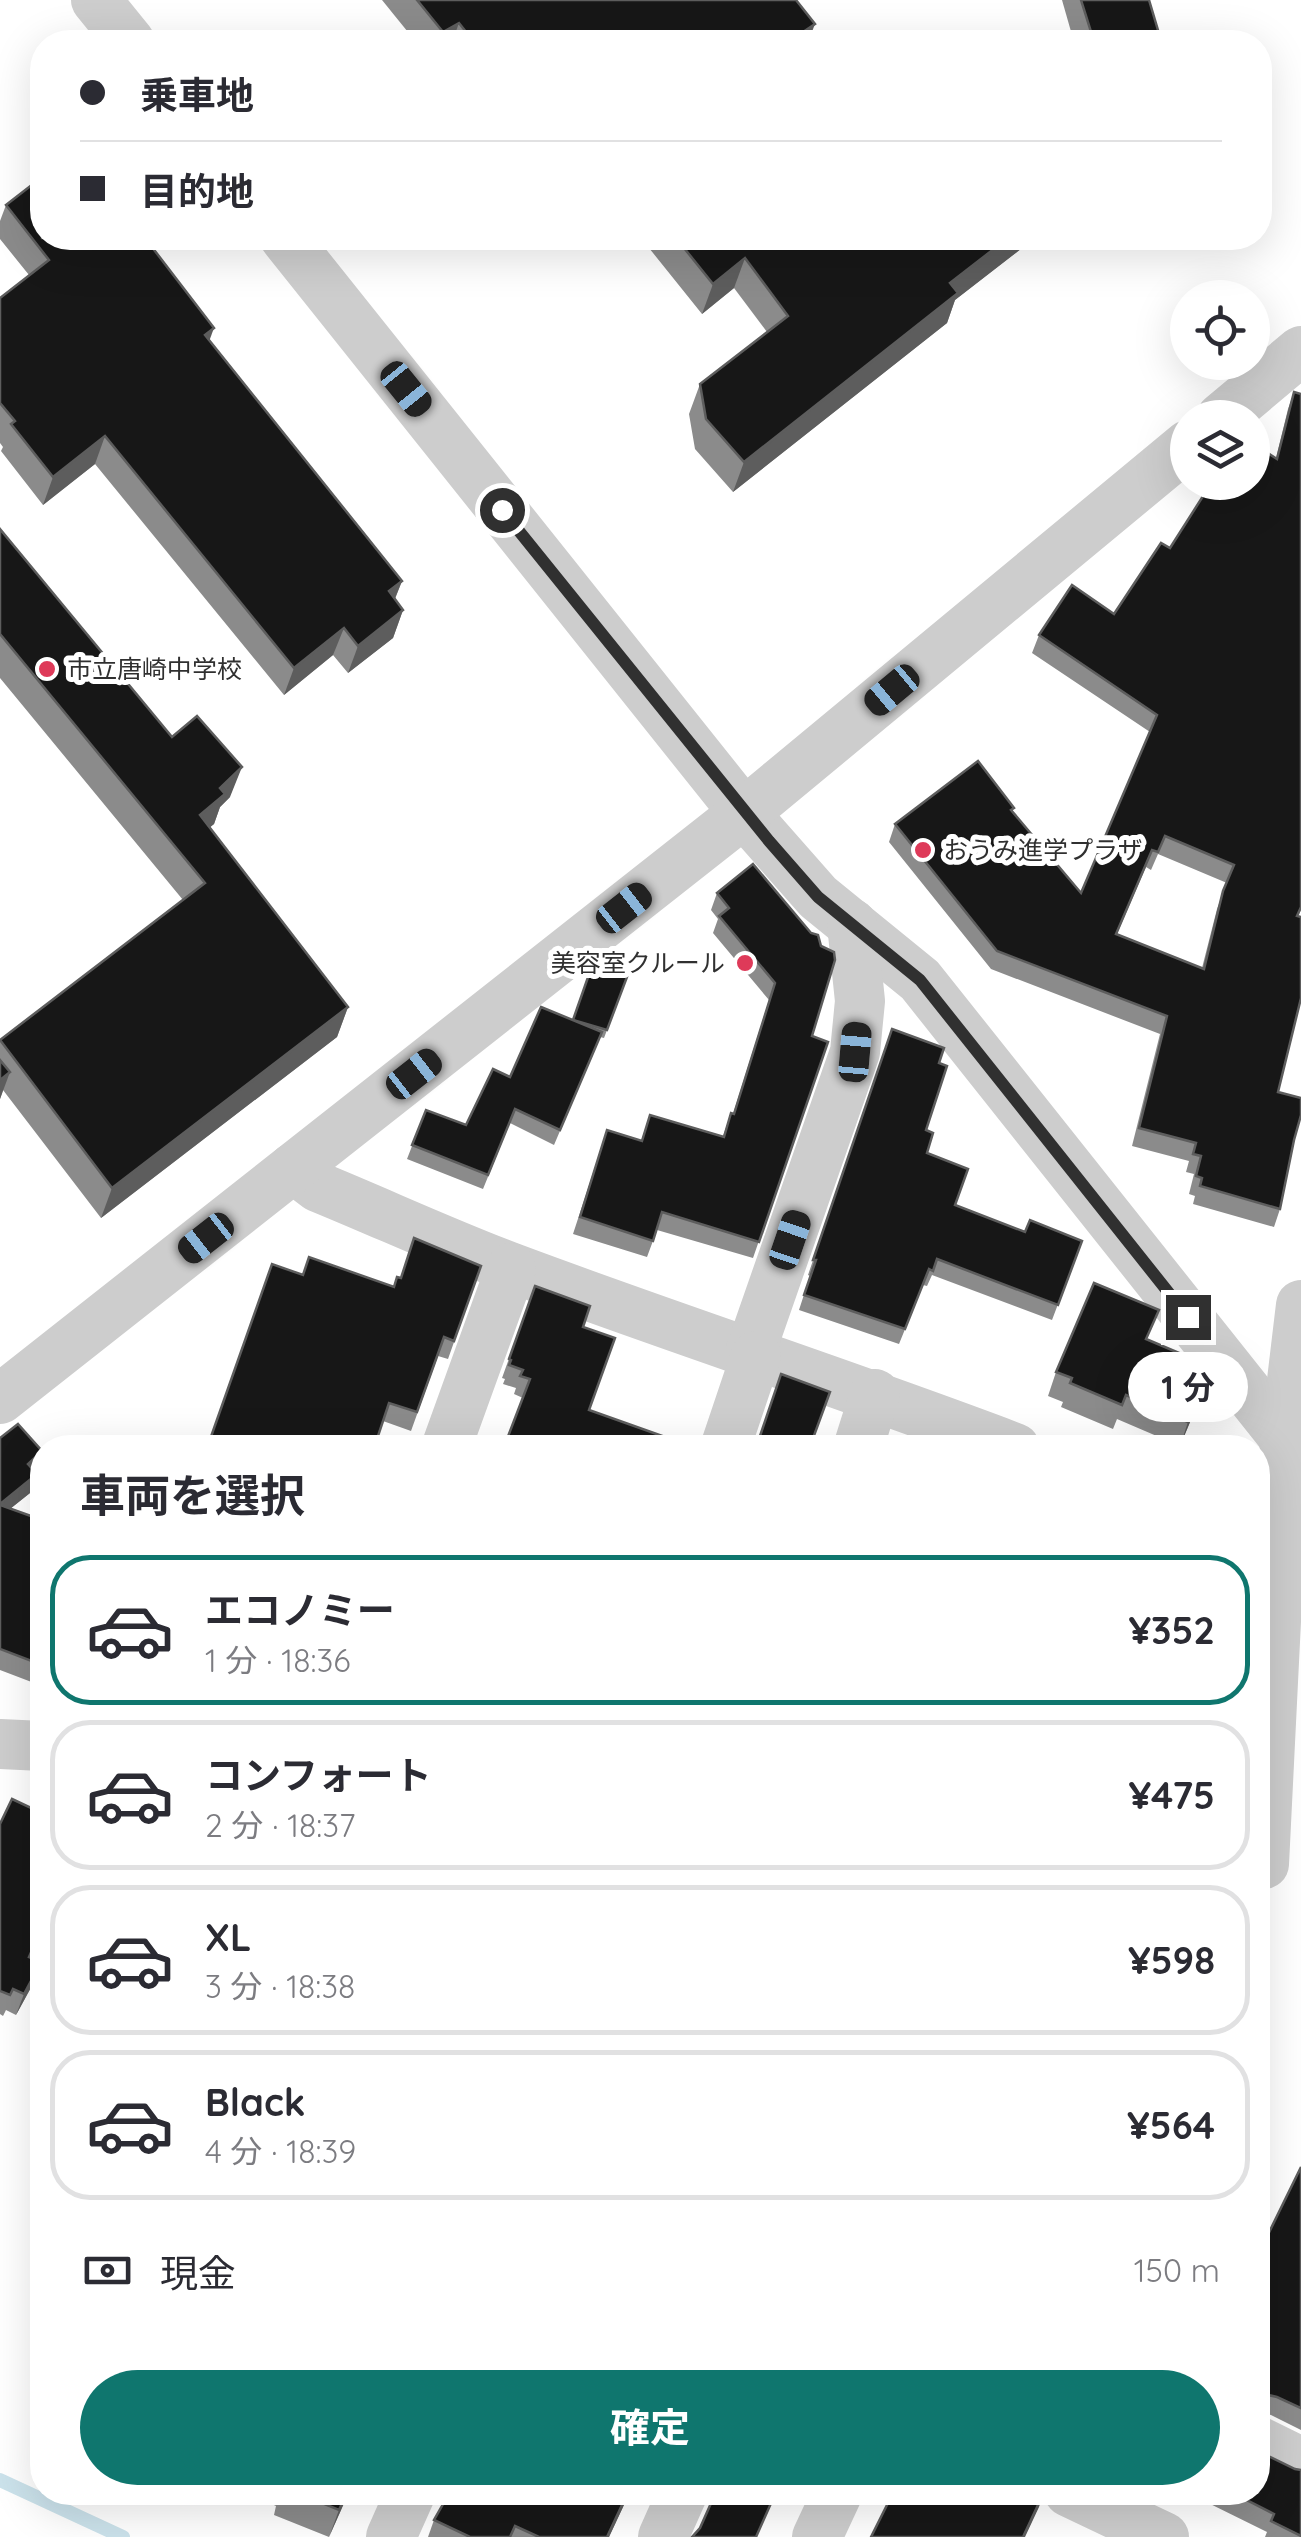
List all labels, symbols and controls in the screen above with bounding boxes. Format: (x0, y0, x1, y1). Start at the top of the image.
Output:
text: 乗車地 (140, 71, 254, 119)
text: 目的地 (140, 167, 254, 215)
map controls (1170, 280, 1270, 500)
button: locate (1170, 280, 1270, 380)
car (375, 356, 437, 422)
button: layers (1170, 400, 1270, 500)
route start (480, 488, 525, 533)
place label: 市立唐崎中学校 (67, 653, 242, 684)
marker: 市立唐崎中学校 (36, 658, 58, 680)
car (859, 659, 925, 721)
place label: おうみ進学プラザ (943, 834, 1143, 865)
marker: おうみ進学プラザ (912, 839, 934, 861)
car (591, 878, 657, 938)
place label: 美容室クルール (551, 947, 725, 978)
marker: 美容室クルール (734, 952, 756, 974)
car (837, 1021, 873, 1083)
car (381, 1044, 447, 1104)
car (766, 1207, 814, 1273)
car (173, 1208, 239, 1268)
route end (1166, 1295, 1211, 1340)
callout: 1 分 (1128, 1352, 1248, 1422)
text: 1 分 (1161, 1367, 1215, 1407)
text: 車両を選択 (80, 1467, 305, 1523)
icon: car (85, 1585, 175, 1675)
text: エコノミー (205, 1586, 395, 1634)
text: ¥352 (1128, 1606, 1215, 1654)
text: 1 分 · 18:36 (205, 1640, 350, 1680)
icon: car (85, 1750, 175, 1840)
text: コンフォート (205, 1751, 432, 1799)
text: ¥475 (1128, 1771, 1215, 1819)
text: 2 分 · 18:37 (205, 1805, 355, 1845)
text: XL (205, 1913, 251, 1961)
icon: car (85, 1915, 175, 2005)
text: ¥598 (1128, 1936, 1215, 1984)
text: 3 分 · 18:38 (205, 1966, 355, 2006)
text: Black (205, 2078, 305, 2126)
icon: car (85, 2080, 175, 2170)
text: ¥564 (1127, 2101, 1215, 2149)
text: 4 分 · 18:39 (205, 2131, 356, 2171)
icon: cash (80, 2243, 135, 2298)
text: 現金 (160, 2249, 236, 2297)
text: 150 m (1134, 2250, 1220, 2290)
button: 確定 (80, 2370, 1220, 2485)

